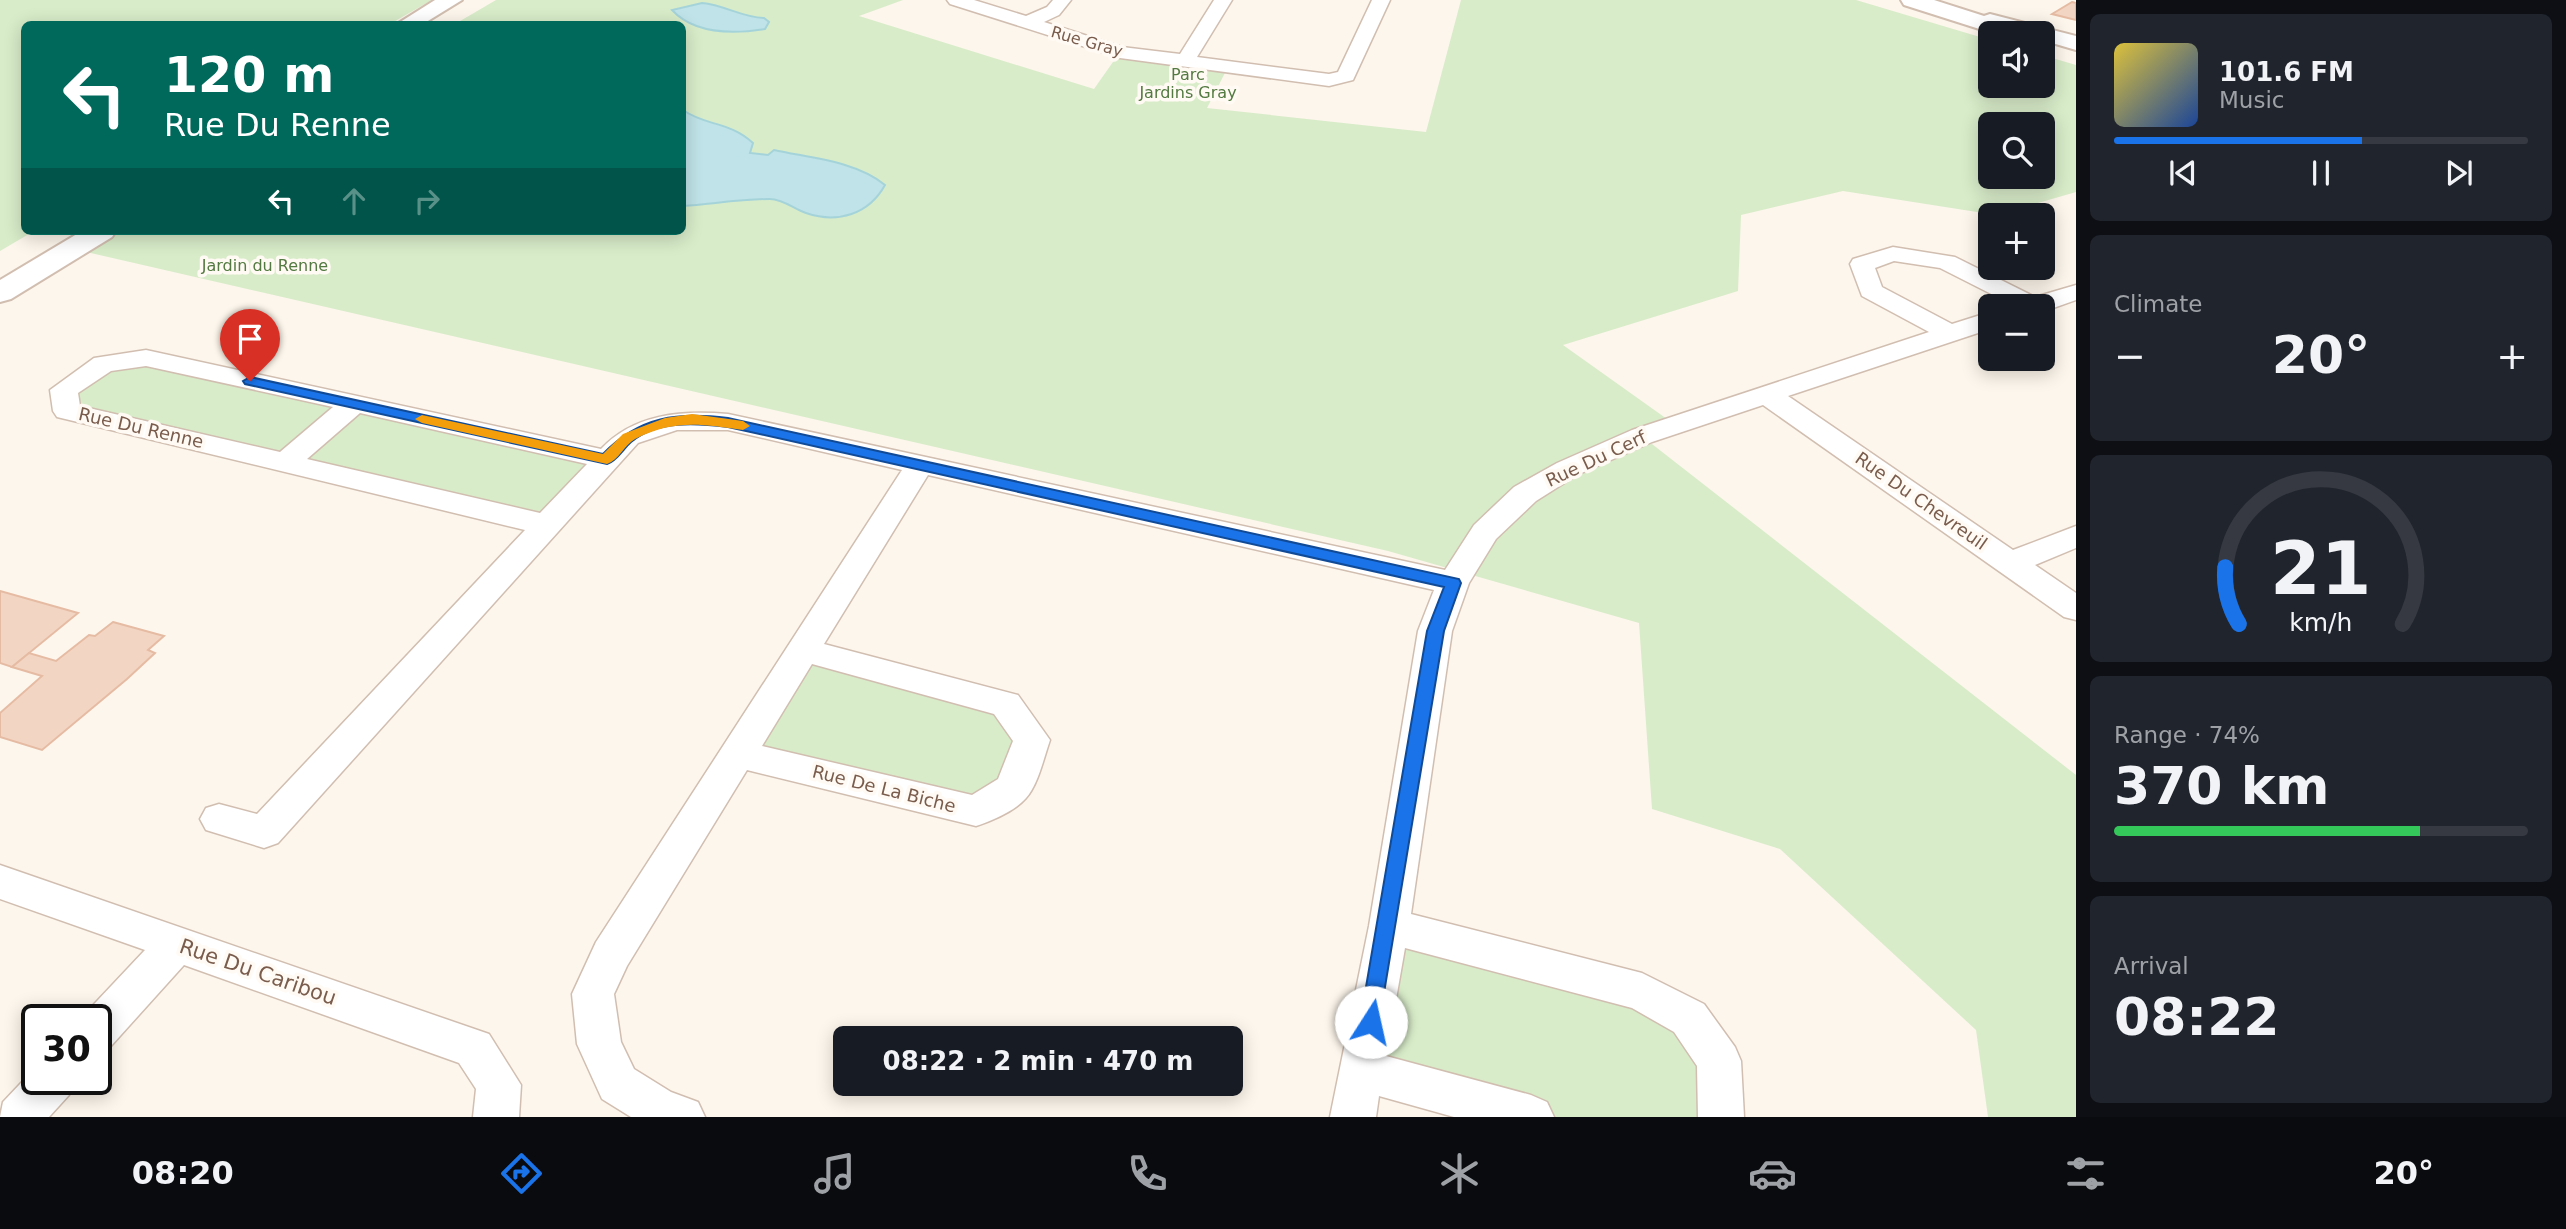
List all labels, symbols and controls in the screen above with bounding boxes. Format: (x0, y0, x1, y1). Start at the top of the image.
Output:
map controls (1978, 21, 2055, 371)
button: sound (1978, 21, 2055, 98)
street label: Rue Gray (1049, 22, 1125, 61)
text: 120 m (164, 47, 334, 104)
icon: left (49, 49, 140, 140)
text: 101.6 FM (2219, 57, 2354, 87)
park label: Parc Jardins Gray (1138, 65, 1237, 102)
text: Music (2219, 87, 2284, 113)
text: Rue Du Renne (164, 106, 391, 144)
button: search (1978, 112, 2055, 189)
icon: previous (2164, 154, 2202, 192)
icon: pause (2302, 154, 2340, 192)
icon: next (2440, 154, 2478, 192)
icon: left (262, 182, 300, 220)
icon: ahead (335, 182, 373, 220)
icon: right (408, 182, 446, 220)
button: + (1978, 203, 2055, 280)
park label: Jardin du Renne (201, 256, 328, 275)
text: Climate (2114, 291, 2203, 317)
button: − (1978, 294, 2055, 371)
pin (220, 309, 280, 381)
icon: arrive (231, 320, 269, 358)
text: 20° (2272, 325, 2370, 385)
text: − (2114, 334, 2146, 378)
text: + (2496, 334, 2528, 378)
street label: Rue Du Renne (77, 403, 206, 452)
street label: Rue Du Cerf (1542, 426, 1650, 491)
street label: Rue Du Chevreuil (1851, 447, 1991, 554)
text: 21 (2270, 527, 2372, 612)
text: km/h (2289, 608, 2353, 637)
text: Range · 74% (2114, 722, 2260, 748)
text: 370 km (2114, 756, 2329, 816)
street label: Rue De La Biche (810, 761, 958, 816)
street label: Rue Du Caribou (176, 934, 340, 1010)
text: Arrival (2114, 953, 2189, 979)
position arrow (1334, 985, 1408, 1059)
text: 08:22 (2114, 987, 2280, 1047)
speed limit sign: 30 (21, 1004, 112, 1095)
text: 08:22 · 2 min · 470 m (883, 1046, 1193, 1076)
icon: directions (497, 1149, 546, 1198)
icon: music (810, 1149, 859, 1198)
icon: phone (1123, 1149, 1172, 1198)
icon: climate (1435, 1149, 1484, 1198)
icon: car (1748, 1149, 1797, 1198)
icon: filters (2061, 1149, 2110, 1198)
text: 08:20 (132, 1154, 234, 1192)
text: 20° (2374, 1154, 2434, 1192)

